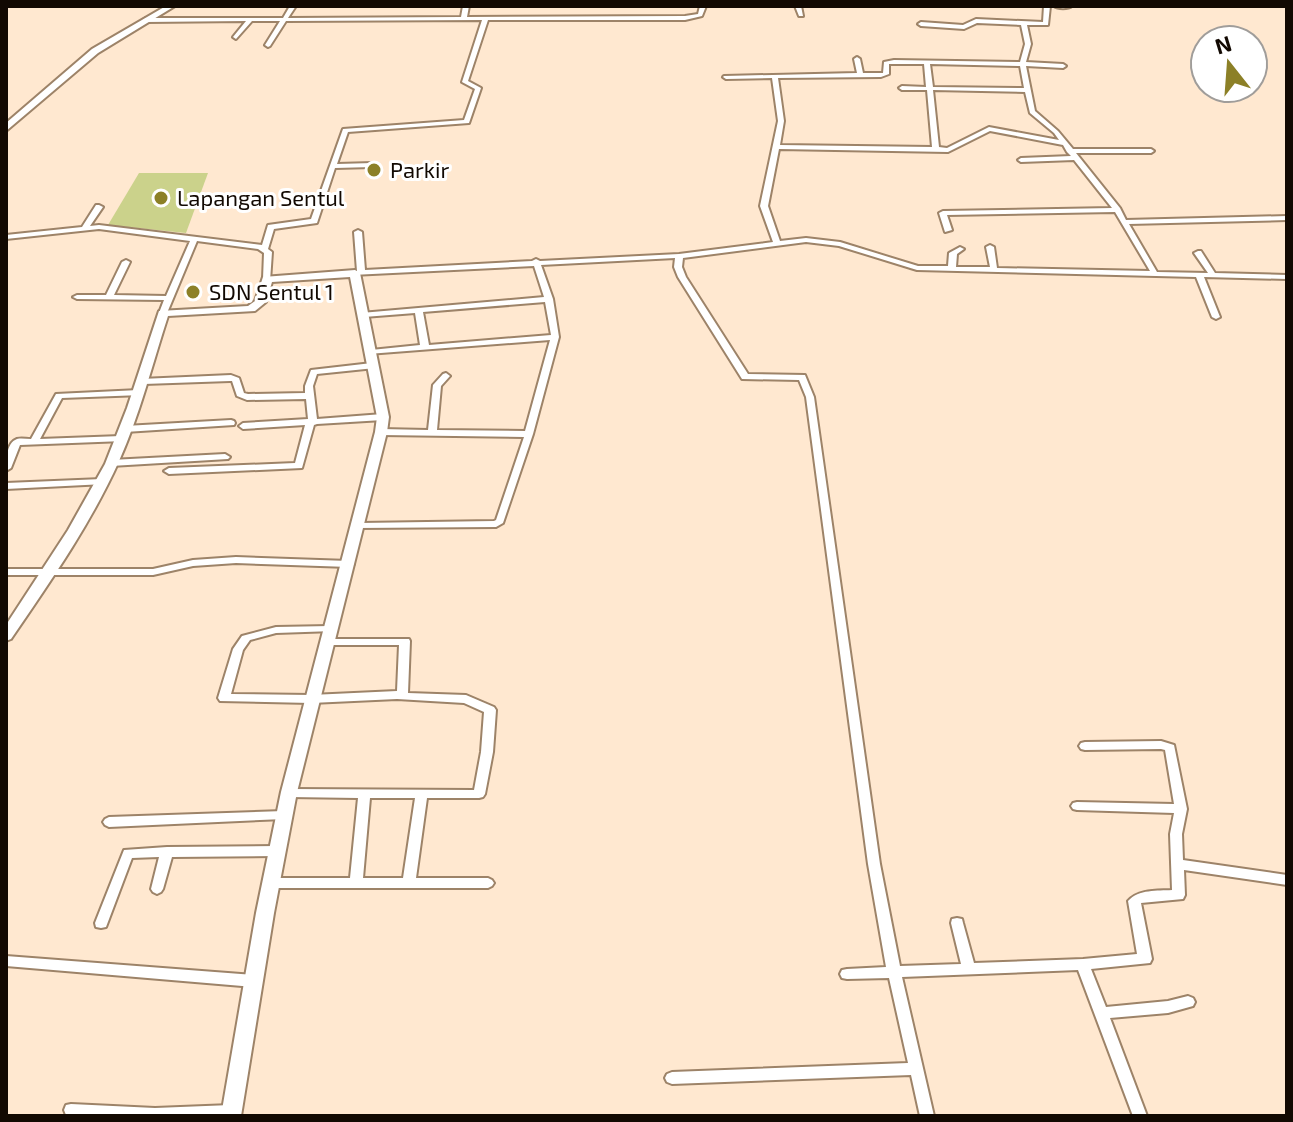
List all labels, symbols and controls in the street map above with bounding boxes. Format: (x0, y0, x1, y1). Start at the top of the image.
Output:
north arrow (1189, 24, 1269, 104)
text: N (1211, 29, 1234, 59)
place label: Parkir (390, 156, 449, 182)
marker: Parkir (365, 161, 383, 179)
place label: Lapangan Sentul (177, 184, 345, 210)
marker: Lapangan Sentul (152, 189, 170, 207)
place label: SDN Sentul 1 (209, 278, 334, 304)
marker: SDN Sentul 1 (184, 283, 202, 301)

